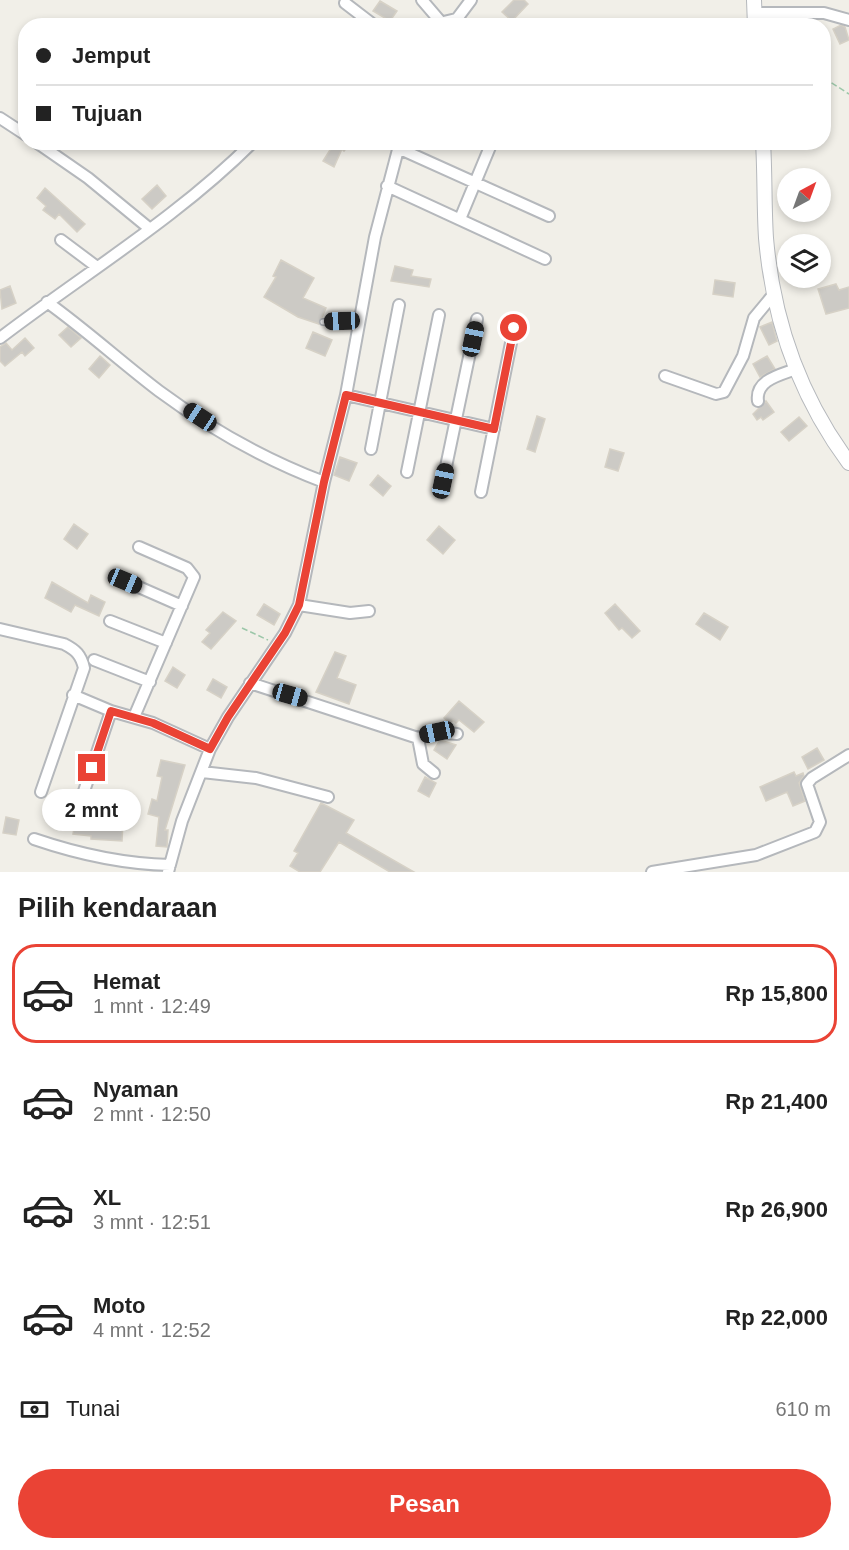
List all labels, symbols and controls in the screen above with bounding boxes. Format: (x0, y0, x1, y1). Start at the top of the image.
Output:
text: Jemput (72, 43, 150, 68)
text: Tujuan (72, 101, 142, 126)
north arrow (777, 168, 831, 222)
map controls (777, 168, 831, 288)
button: layers (777, 234, 831, 288)
car (324, 311, 360, 331)
route start (500, 314, 527, 341)
car (460, 320, 486, 358)
car (180, 400, 220, 434)
car (430, 462, 456, 500)
car (105, 566, 145, 596)
car (270, 681, 310, 709)
car (418, 719, 456, 745)
route end (78, 754, 105, 781)
callout: 2 mnt (42, 789, 142, 831)
text: 2 mnt (65, 799, 118, 821)
text: Pilih kendaraan (18, 893, 218, 923)
icon: car (21, 967, 75, 1021)
text: Hemat (93, 969, 160, 994)
text: Rp 15,800 (725, 981, 828, 1006)
text: 1 mnt · 12:49 (93, 995, 211, 1017)
icon: car (21, 1075, 75, 1129)
text: Nyaman (93, 1077, 179, 1102)
text: Rp 21,400 (725, 1089, 828, 1114)
text: 2 mnt · 12:50 (93, 1103, 211, 1125)
icon: car (21, 1183, 75, 1237)
text: XL (93, 1185, 121, 1210)
text: Rp 26,900 (725, 1197, 828, 1222)
text: 3 mnt · 12:51 (93, 1211, 211, 1233)
icon: car (21, 1291, 75, 1345)
text: Moto (93, 1293, 146, 1318)
text: Rp 22,000 (725, 1305, 828, 1330)
text: 4 mnt · 12:52 (93, 1319, 211, 1341)
icon: cash (18, 1393, 51, 1426)
text: Tunai (66, 1396, 120, 1421)
text: 610 m (775, 1398, 831, 1420)
button: Pesan (18, 1469, 831, 1538)

